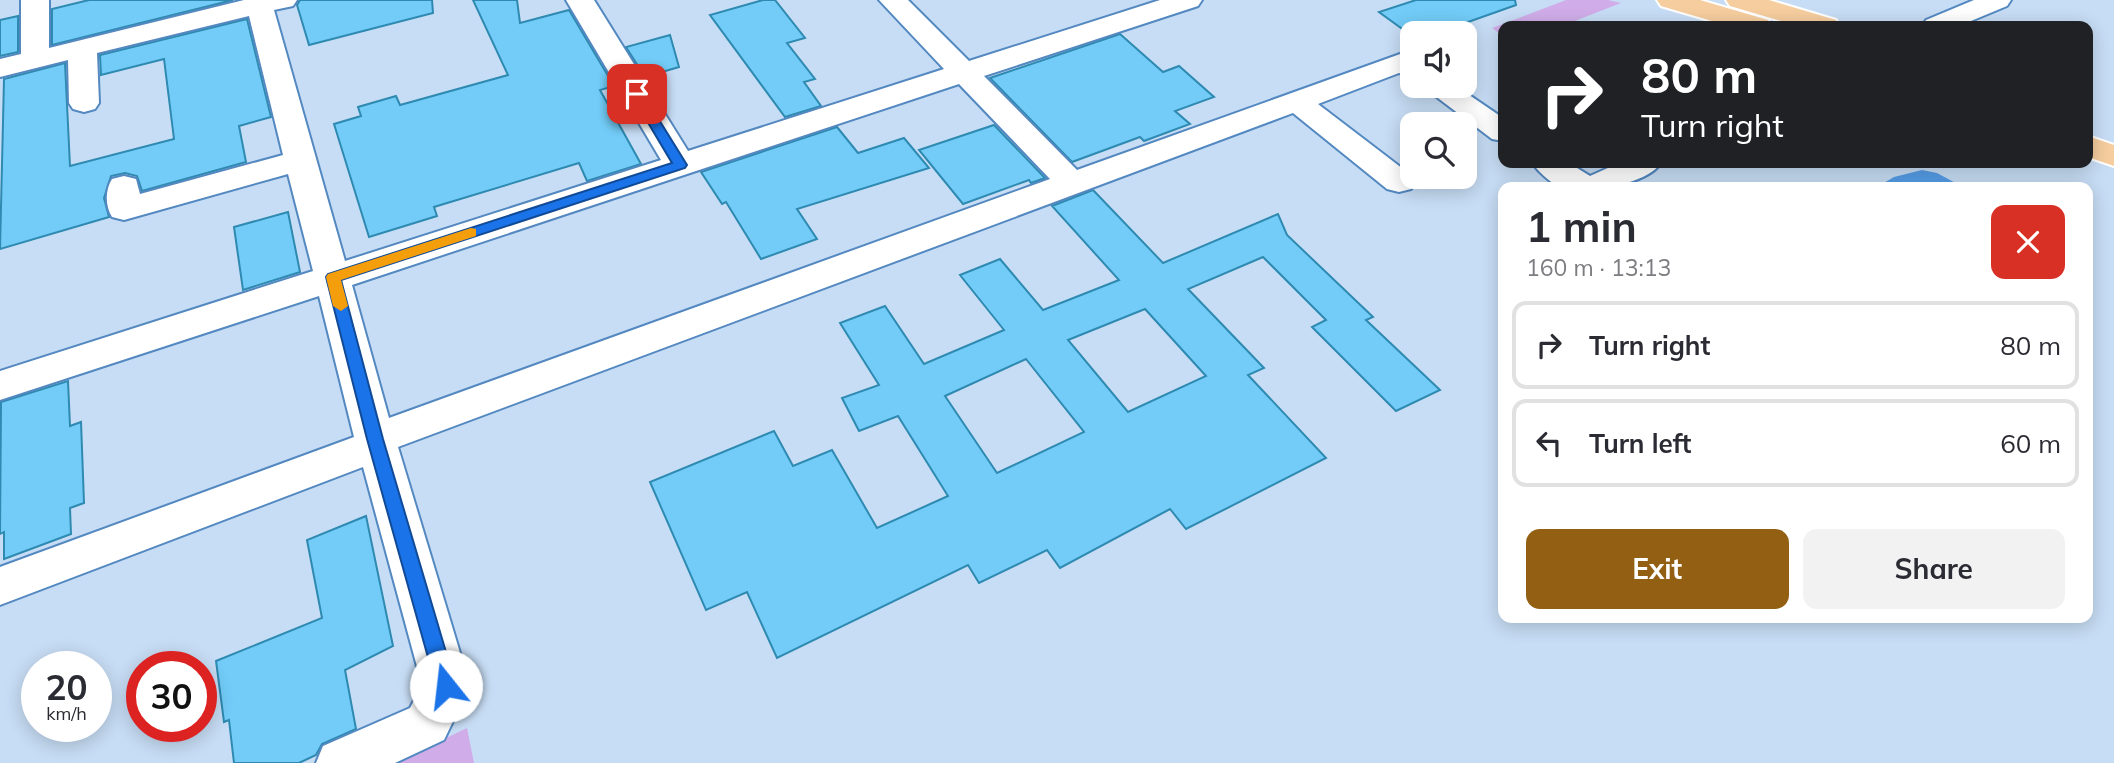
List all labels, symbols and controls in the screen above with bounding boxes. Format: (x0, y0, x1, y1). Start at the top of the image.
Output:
map controls (1400, 21, 1477, 189)
button: sound (1400, 21, 1477, 98)
text: 80 m (1641, 44, 1757, 105)
icon: right (1526, 49, 1617, 140)
pin (607, 64, 667, 124)
icon: arrive (618, 75, 656, 113)
text: Turn right (1641, 105, 1784, 145)
button: search (1400, 112, 1477, 189)
text: 1 min (1526, 200, 1637, 253)
button: close (1991, 205, 2065, 279)
text: 160 m · 13:13 (1526, 253, 1671, 282)
icon: right (1530, 326, 1568, 364)
text: Turn right (1589, 329, 1710, 362)
text: 80 m (2000, 329, 2061, 362)
icon: left (1530, 424, 1568, 462)
text: Turn left (1589, 427, 1691, 460)
text: 60 m (2000, 427, 2061, 460)
button: Exit (1526, 529, 1789, 609)
button: Share (1803, 529, 2065, 609)
position arrow (409, 649, 483, 723)
speed limit sign: 30 (126, 651, 217, 742)
text: 20 (45, 665, 88, 709)
text: km/h (46, 702, 87, 725)

